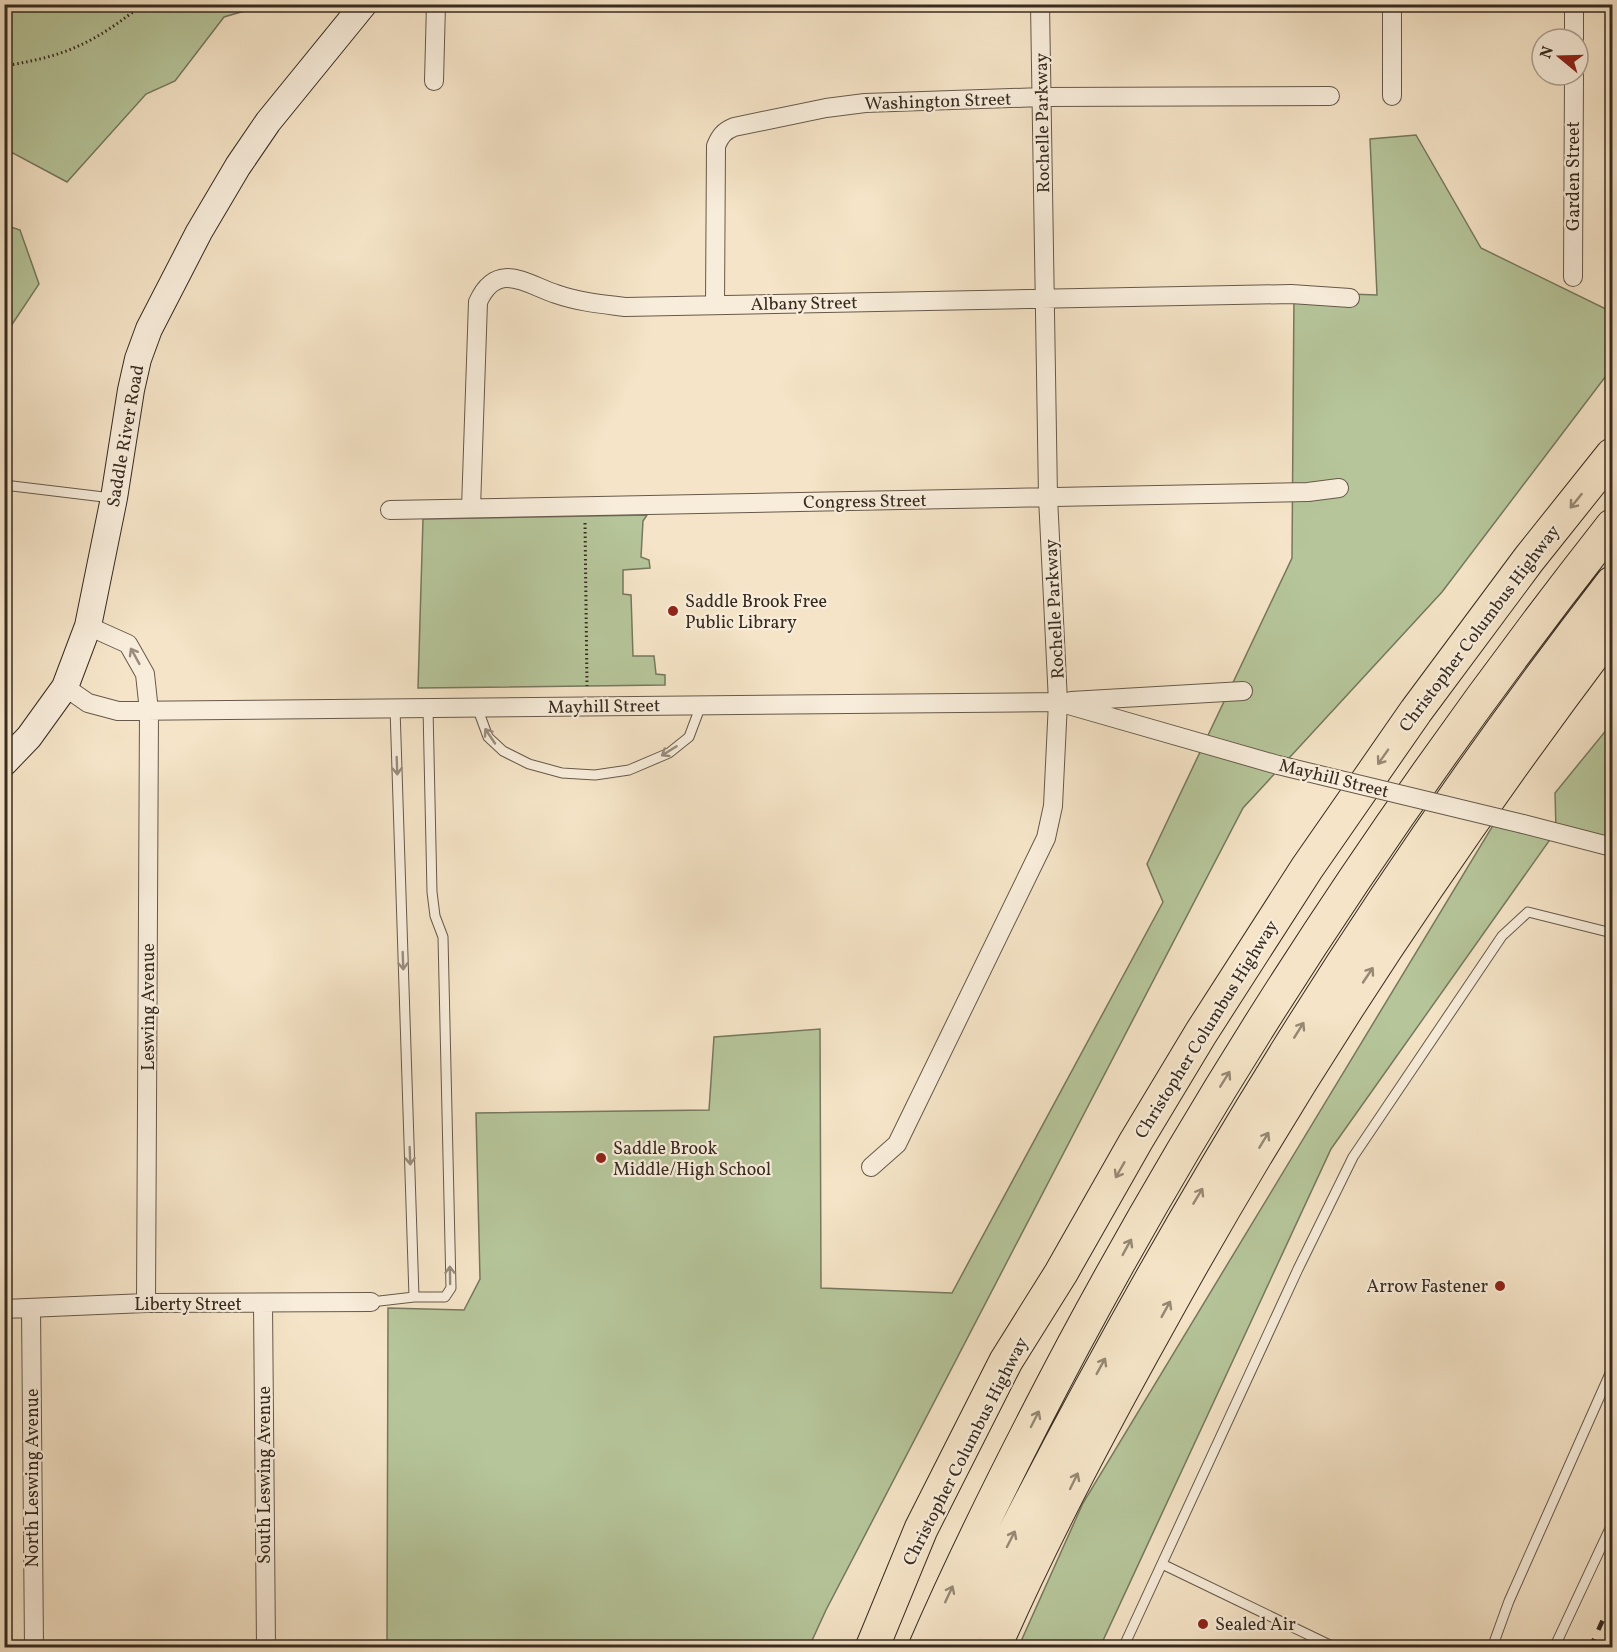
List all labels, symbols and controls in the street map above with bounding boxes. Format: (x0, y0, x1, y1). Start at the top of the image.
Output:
north arrow (1530, 27, 1590, 87)
text: N (1535, 43, 1560, 62)
street label: Rochelle Parkway (1030, 52, 1057, 193)
street label: Washington Street (864, 87, 1012, 118)
street label: Garden Street (1562, 121, 1587, 231)
street label: Albany Street (750, 291, 858, 318)
street label: Saddle River Road (102, 363, 151, 509)
street label: Congress Street (803, 489, 927, 516)
one-way arrow (1569, 493, 1582, 509)
street label: Christopher Columbus Highway (1394, 520, 1567, 738)
street label: Rochelle Parkway (1039, 538, 1072, 680)
place label: Saddle Brook Free Public Library (685, 590, 827, 636)
marker: Saddle Brook Free Public Library (666, 604, 680, 618)
one-way arrow (129, 648, 141, 665)
street label: Mayhill Street (548, 694, 661, 721)
one-way arrow (484, 728, 497, 745)
one-way arrow (661, 745, 678, 757)
one-way arrow (1377, 749, 1389, 765)
street label: Mayhill Street (1276, 754, 1391, 805)
one-way arrow (391, 756, 403, 776)
street label: Christopher Columbus Highway (1129, 915, 1285, 1144)
street label: Leswing Avenue (137, 943, 162, 1071)
one-way arrow (398, 951, 409, 971)
one-way arrow (1361, 967, 1374, 984)
one-way arrow (1294, 1022, 1306, 1039)
one-way arrow (1220, 1071, 1232, 1088)
one-way arrow (1258, 1132, 1270, 1149)
place label: Saddle Brook Middle/High School (613, 1137, 771, 1183)
one-way arrow (404, 1146, 415, 1166)
marker: Saddle Brook Middle/High School (594, 1151, 608, 1165)
one-way arrow (1114, 1160, 1125, 1178)
one-way arrow (1192, 1188, 1204, 1205)
one-way arrow (1122, 1239, 1133, 1257)
one-way arrow (445, 1266, 456, 1286)
place label: Arrow Fastener (1367, 1275, 1488, 1300)
marker: Arrow Fastener (1493, 1279, 1507, 1293)
street label: Liberty Street (134, 1293, 242, 1318)
one-way arrow (1160, 1301, 1172, 1318)
street label: Christopher Columbus Highway (898, 1333, 1035, 1570)
one-way arrow (1095, 1358, 1107, 1375)
street label: South Leswing Avenue (253, 1386, 278, 1564)
street label: North Leswing Avenue (21, 1389, 46, 1567)
one-way arrow (1030, 1411, 1041, 1429)
one-way arrow (1068, 1473, 1080, 1490)
one-way arrow (1005, 1530, 1017, 1548)
one-way arrow (944, 1586, 955, 1604)
place label: Sealed Air (1215, 1613, 1296, 1638)
marker: Sealed Air (1196, 1617, 1210, 1631)

